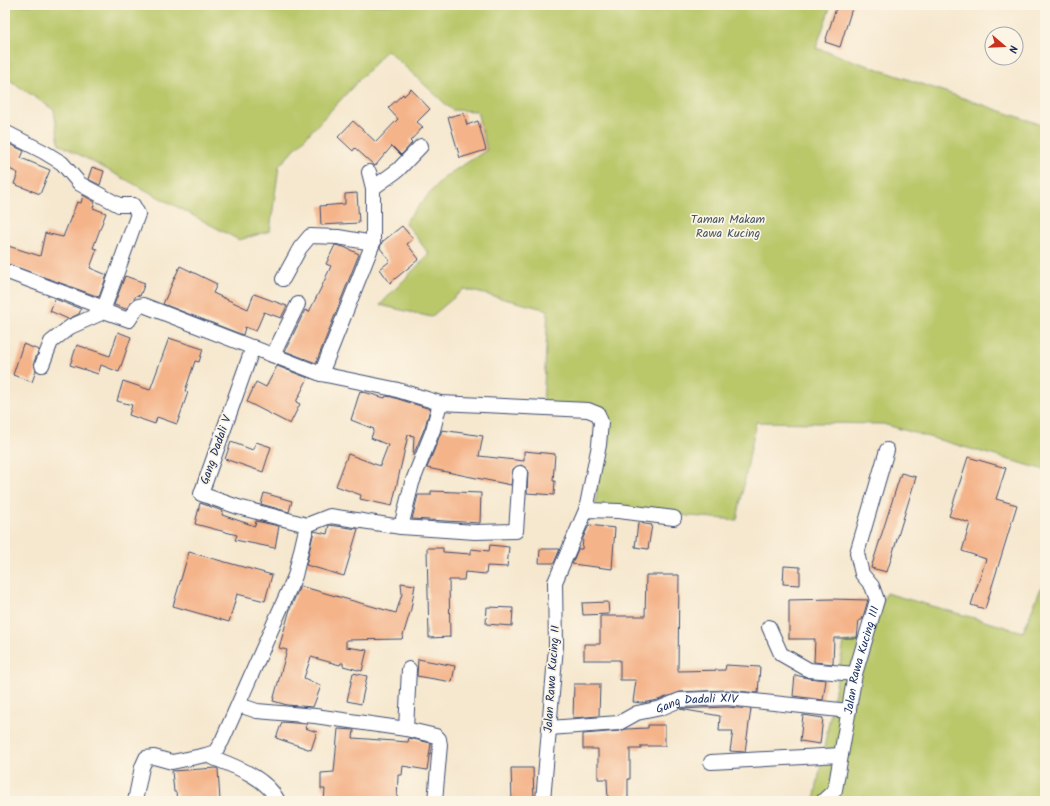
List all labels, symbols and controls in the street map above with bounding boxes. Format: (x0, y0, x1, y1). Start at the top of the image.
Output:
north arrow (984, 26, 1024, 66)
text: N (1003, 43, 1022, 55)
park label: Taman Makam Rawa Kucing (691, 210, 766, 243)
street label: Gang Dadali V (195, 411, 237, 487)
street label: Jalan Rawa Kucing III (839, 603, 884, 716)
street label: Jalan Rawa Kucing II (539, 624, 565, 733)
street label: Gang Dadali XIV (654, 688, 740, 718)

